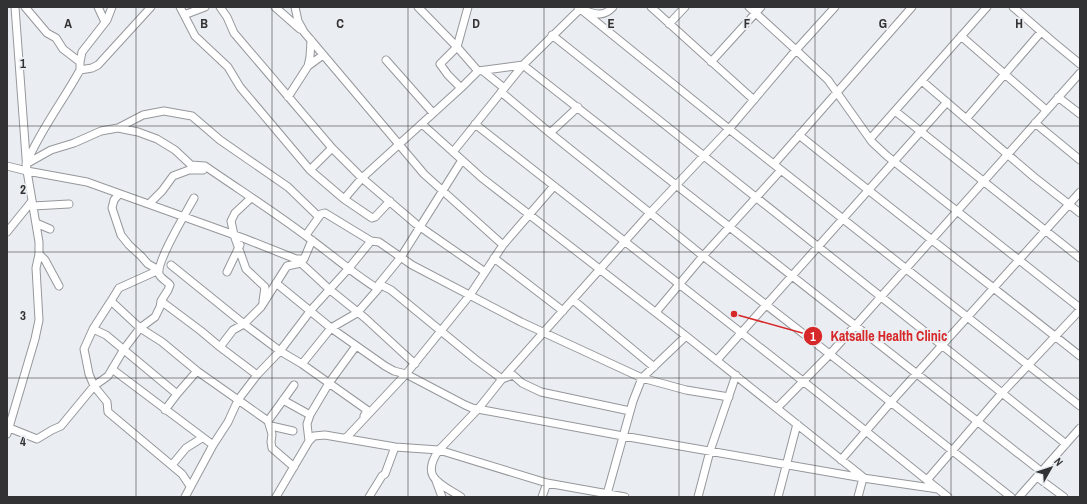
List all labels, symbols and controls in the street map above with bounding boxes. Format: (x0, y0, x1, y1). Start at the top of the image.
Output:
text: A (64, 15, 72, 32)
text: B (200, 15, 208, 32)
text: C (336, 15, 344, 32)
text: D (472, 15, 480, 32)
text: E (607, 15, 615, 32)
text: F (744, 15, 751, 32)
text: G (879, 15, 887, 32)
text: H (1015, 15, 1023, 32)
text: 1 (20, 55, 26, 72)
text: 2 (20, 181, 26, 198)
text: 3 (20, 307, 26, 324)
callout: Katsalle Health Clinic (803, 323, 955, 349)
text: Katsalle Health Clinic (831, 327, 947, 345)
text: 1 (810, 329, 816, 345)
text: 4 (20, 433, 26, 450)
north arrow (1031, 448, 1071, 488)
text: N (1051, 455, 1066, 469)

